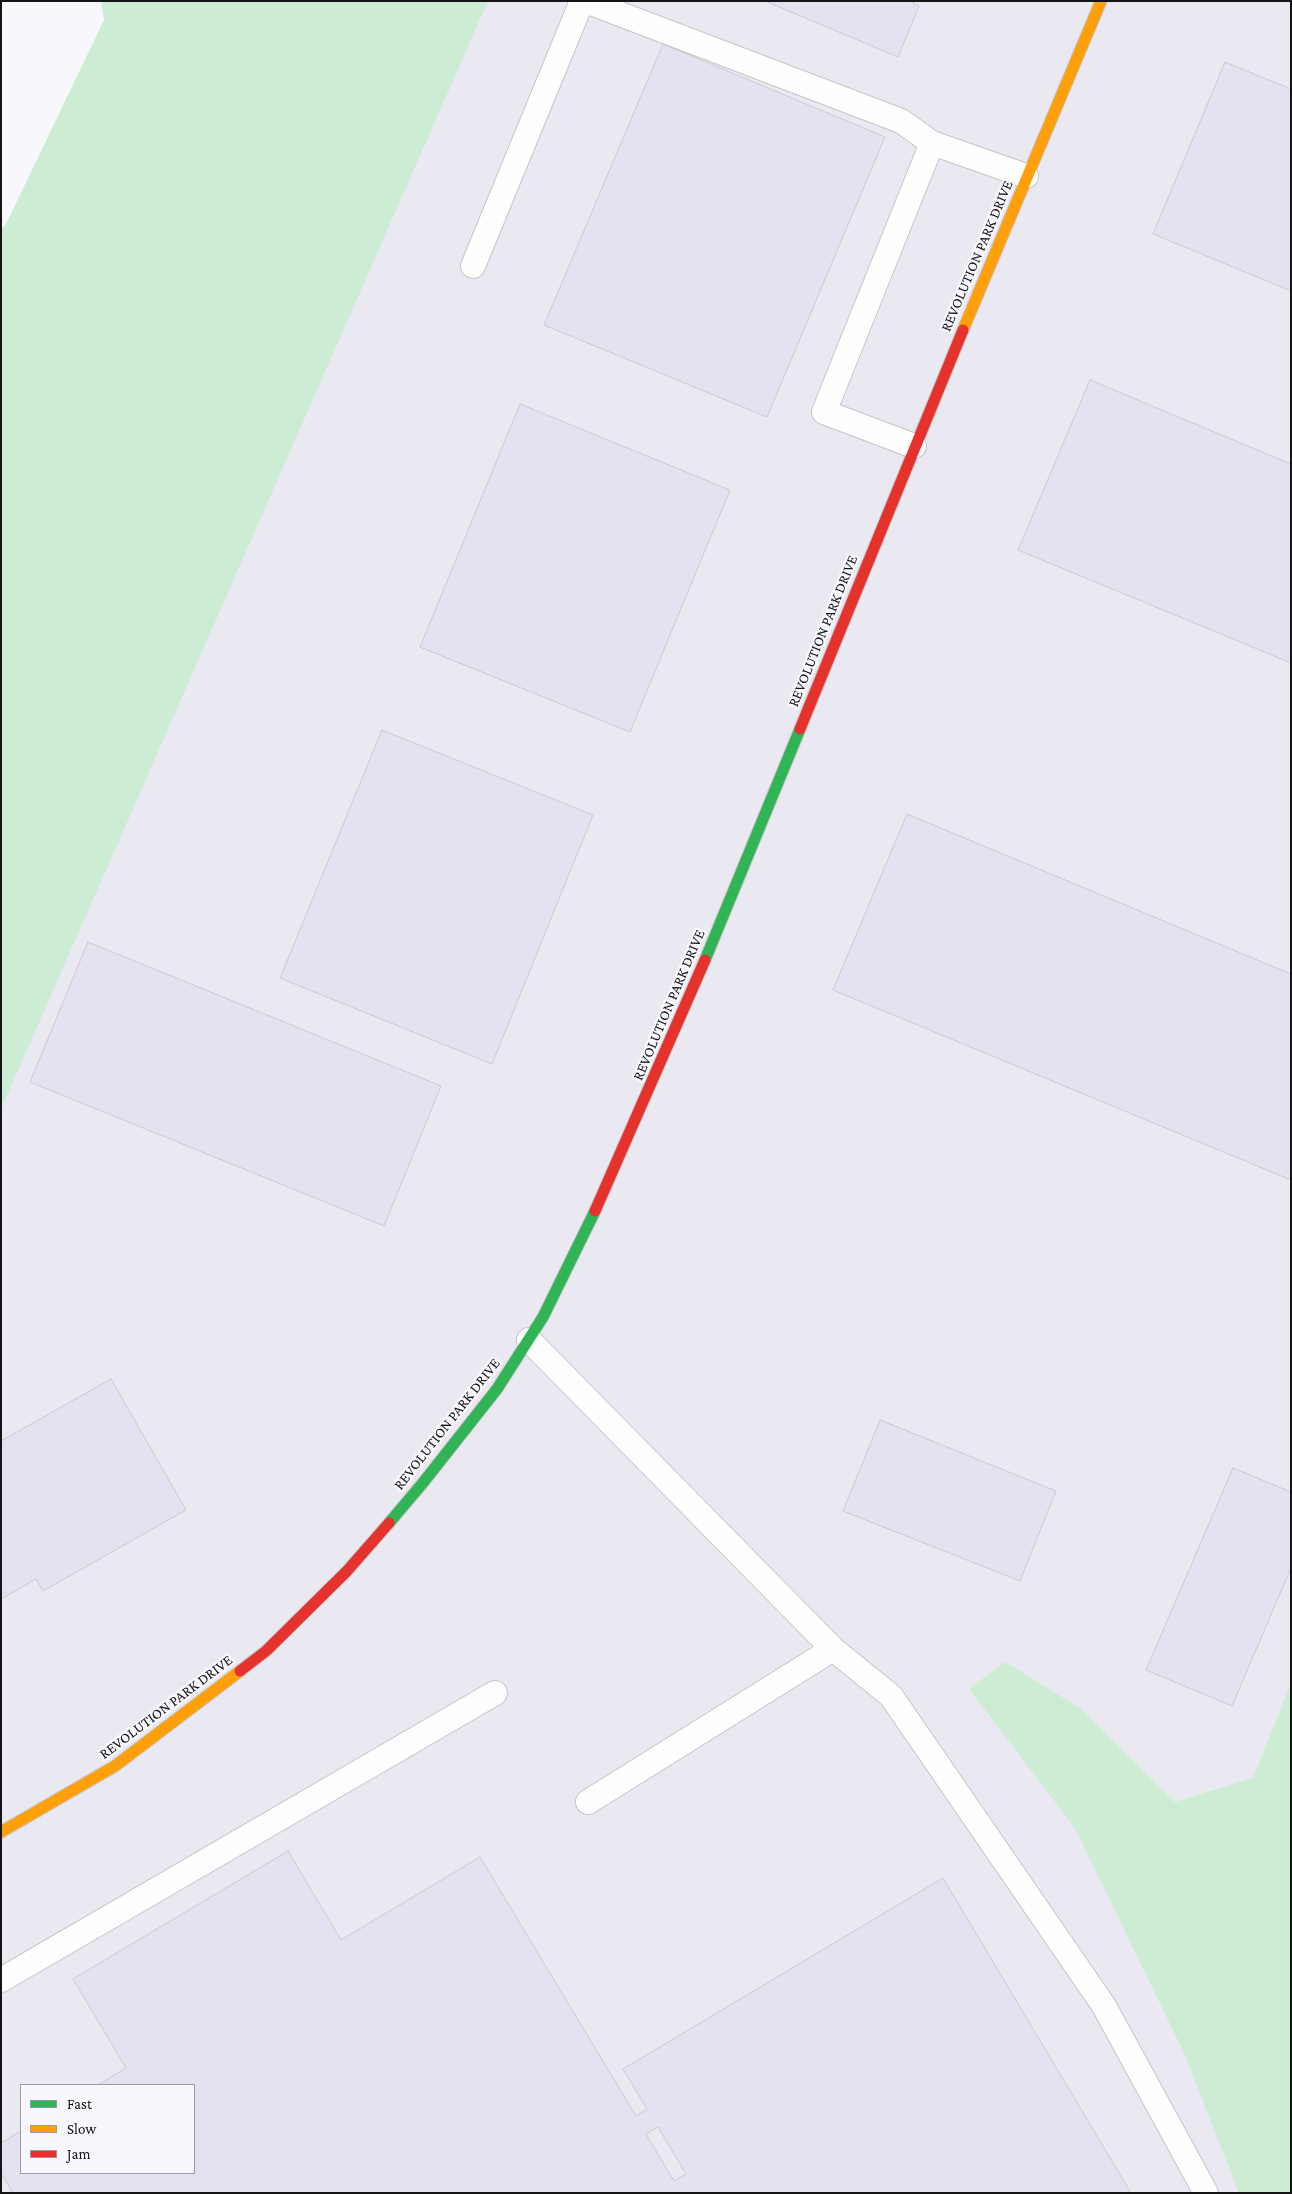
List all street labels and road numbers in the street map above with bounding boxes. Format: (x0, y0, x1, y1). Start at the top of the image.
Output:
street label: REVOLUTION PARK DRIVE (937, 178, 1017, 334)
street label: REVOLUTION PARK DRIVE (784, 553, 862, 709)
street label: REVOLUTION PARK DRIVE (629, 927, 709, 1083)
street label: REVOLUTION PARK DRIVE (390, 1355, 504, 1493)
street label: REVOLUTION PARK DRIVE (96, 1651, 236, 1763)

